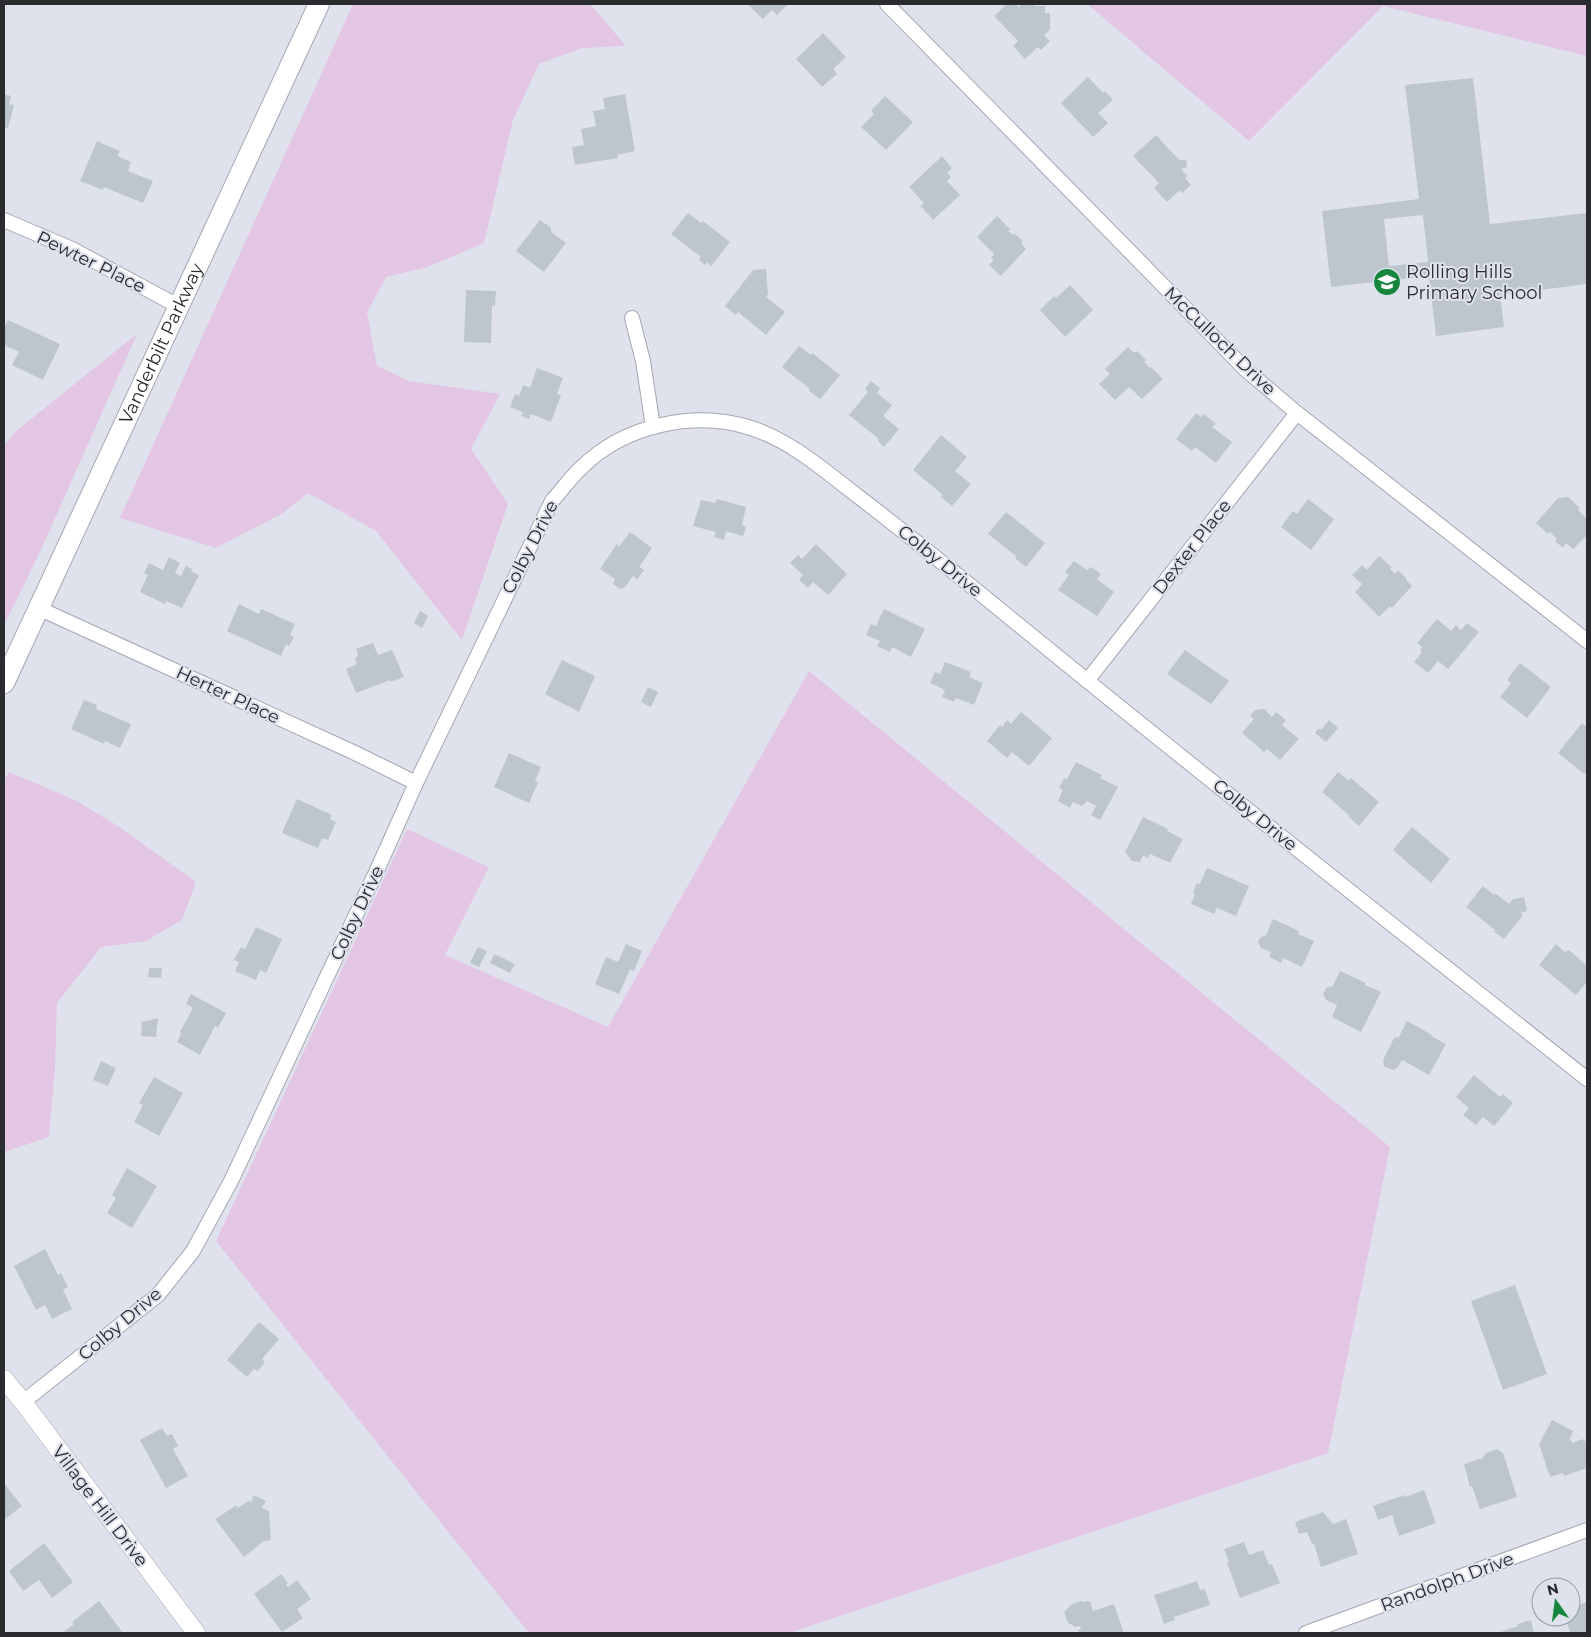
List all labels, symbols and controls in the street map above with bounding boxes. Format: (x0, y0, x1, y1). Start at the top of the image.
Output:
street label: Pewter Place (33, 226, 149, 298)
street label: Vanderbilt Parkway (115, 260, 208, 428)
place label: Rolling Hills Primary School (1406, 261, 1542, 304)
school or university icon: Rolling Hills Primary School (1372, 267, 1402, 297)
street label: McCulloch Drive (1160, 282, 1281, 400)
street label: Dexter Place (1148, 495, 1236, 599)
street label: Colby Drive (497, 496, 563, 597)
street label: Colby Drive (893, 520, 987, 602)
street label: Herter Place (173, 661, 284, 729)
street label: Colby Drive (1208, 774, 1302, 856)
street label: Colby Drive (325, 862, 389, 964)
street label: Colby Drive (74, 1283, 166, 1365)
street label: Village Hill Drive (47, 1441, 153, 1571)
street label: Randolph Drive (1377, 1548, 1517, 1616)
north arrow (1531, 1577, 1581, 1627)
text: N (1545, 1579, 1561, 1599)

